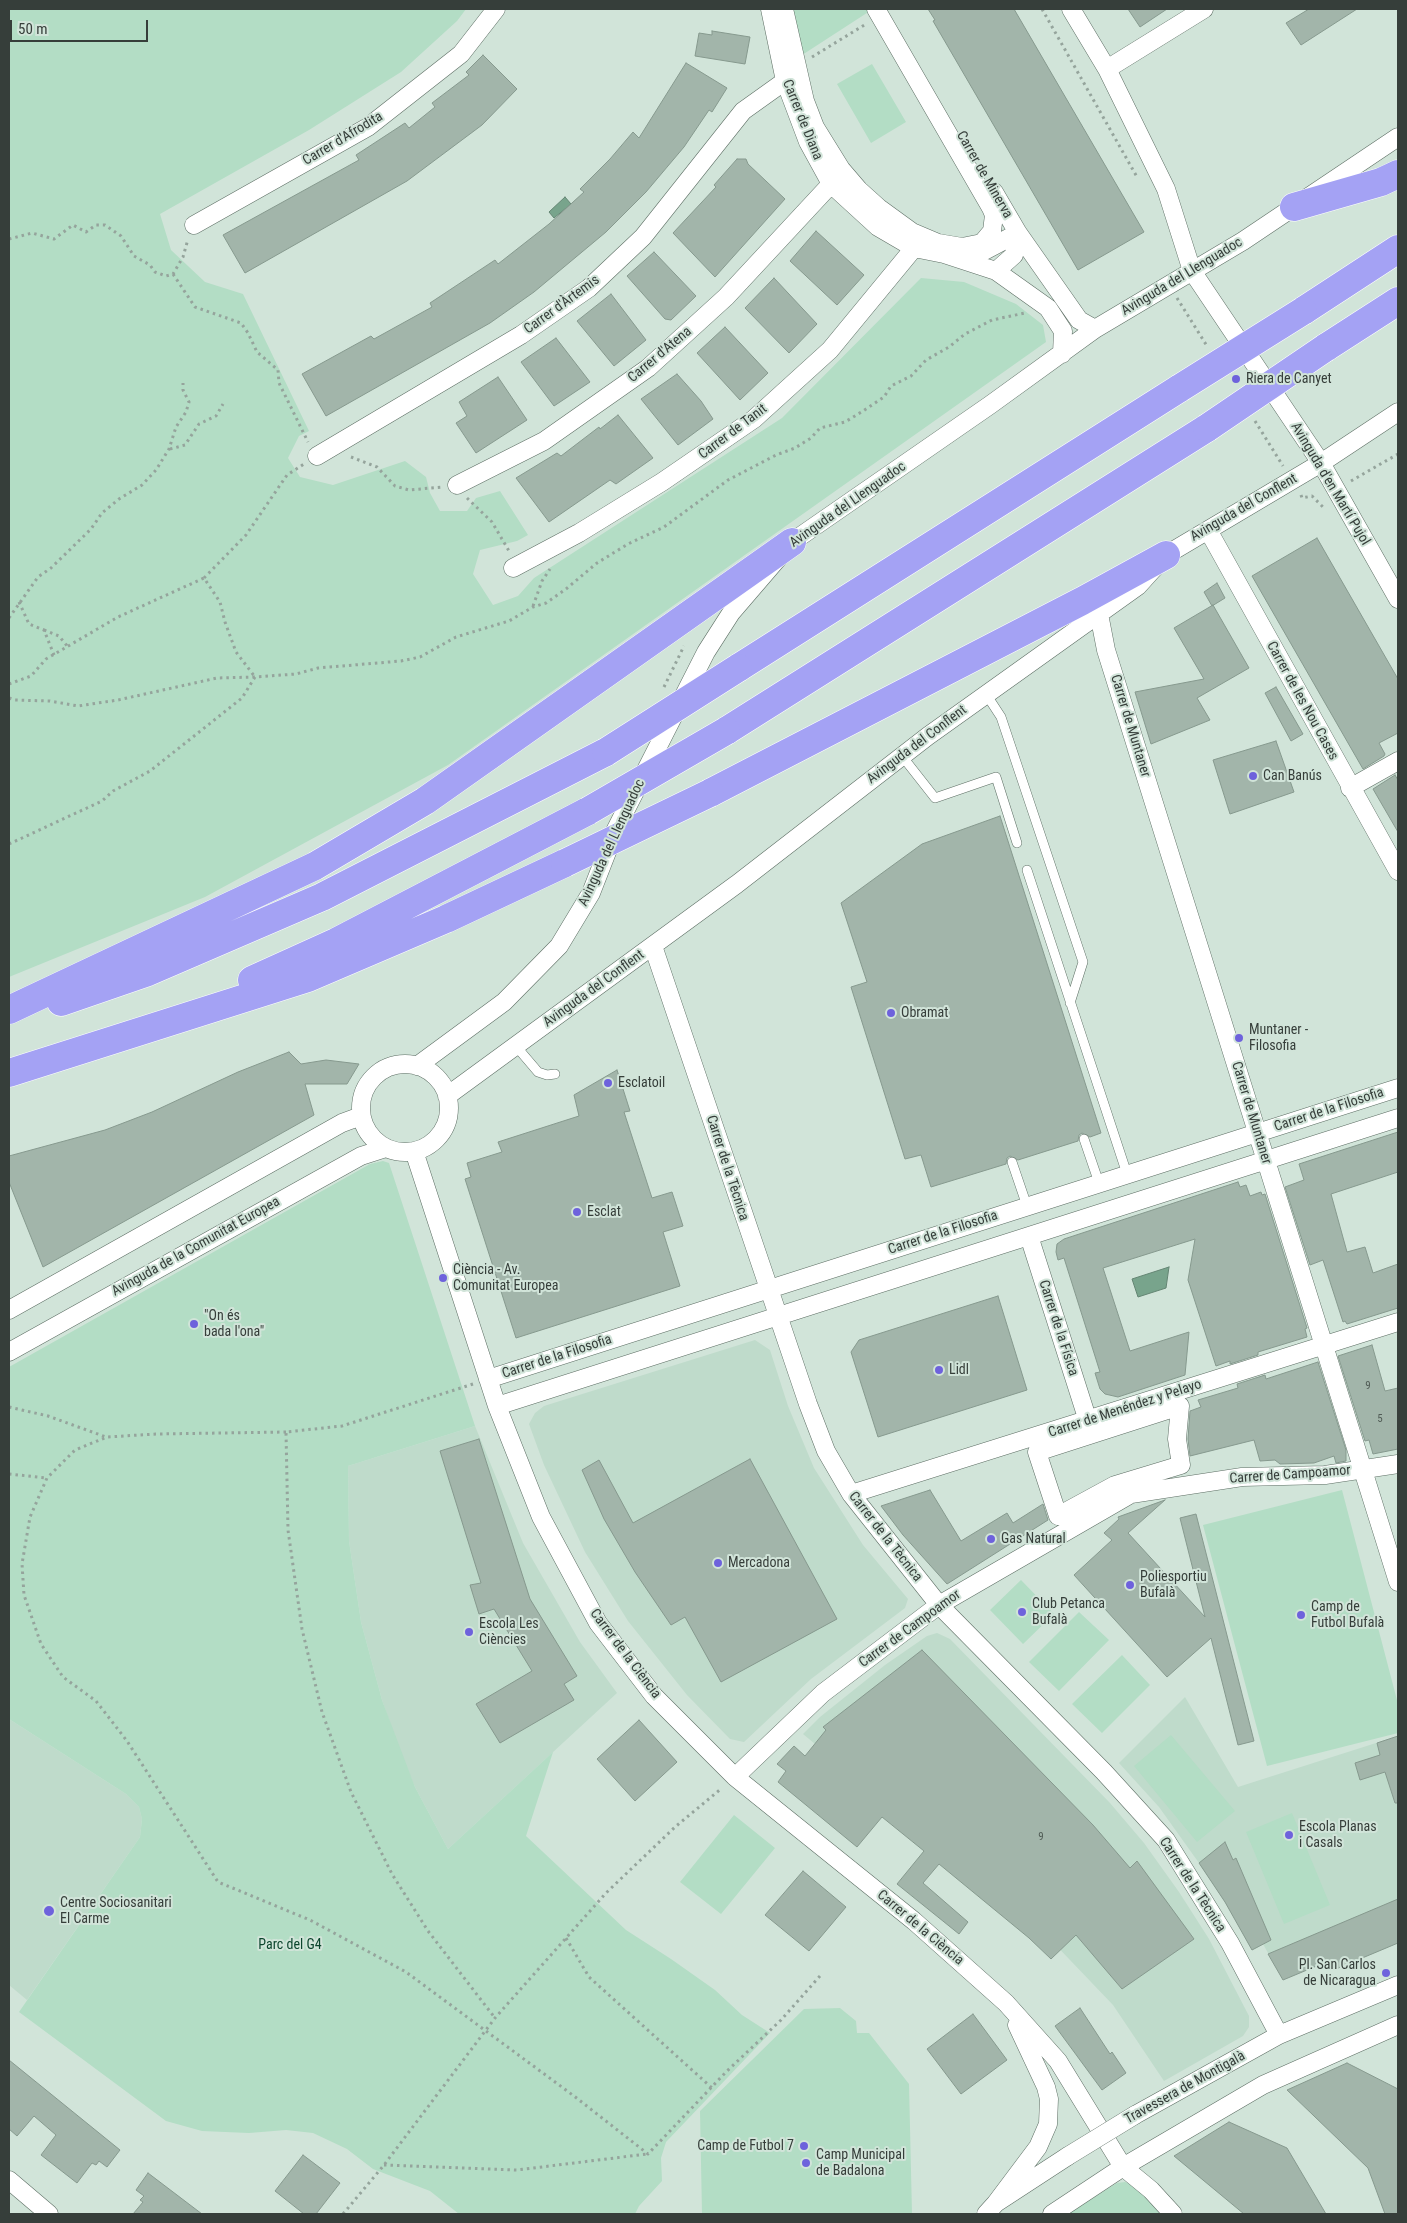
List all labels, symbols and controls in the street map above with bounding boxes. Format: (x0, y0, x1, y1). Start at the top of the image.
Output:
scale bar (12, 10, 150, 42)
text: 50 m (18, 20, 48, 38)
street label: Carrer de Diana (778, 77, 826, 163)
street label: Carrer d'Afrodita (300, 109, 386, 169)
street label: Carrer de Minerva (952, 128, 1016, 222)
street label: Avinguda del Llenguadoc (1118, 234, 1246, 320)
street label: Carrer d'Àrtemis (521, 272, 603, 338)
street label: Carrer d'Atena (625, 324, 695, 386)
place label: Riera de Canyet (1246, 371, 1332, 387)
marker: Riera de Canyet (1230, 373, 1242, 385)
street label: Carrer de Tanit (696, 401, 770, 463)
street label: Avinguda d'en Martí Pujol (1287, 420, 1373, 548)
street label: Avinguda del Llenguadoc (787, 458, 909, 552)
street label: Avinguda del Conflent (1188, 471, 1300, 545)
street label: Carrer de les Nou Cases (1262, 639, 1342, 763)
street label: Carrer de Muntaner (1106, 673, 1154, 779)
street label: Avinguda del Conflent (864, 702, 970, 788)
place label: Can Banús (1263, 768, 1322, 784)
marker: Can Banús (1247, 770, 1259, 782)
street label: Avinguda del Llenguadoc (575, 777, 649, 909)
street label: Avinguda del Conflent (540, 947, 648, 1031)
place label: Obramat (901, 1005, 948, 1021)
marker: Obramat (885, 1007, 897, 1019)
place label: Muntaner - Filosofia (1249, 1022, 1308, 1054)
marker: Muntaner - Filosofia (1233, 1032, 1245, 1044)
street label: Carrer de Muntaner (1227, 1060, 1275, 1166)
place label: Esclatoil (618, 1075, 665, 1091)
marker: Esclatoil (602, 1077, 614, 1089)
street label: Carrer de la Filosofia (1272, 1084, 1386, 1136)
street label: Carrer de la Tècnica (702, 1113, 752, 1223)
street label: Avinguda de la Comunitat Europea (109, 1194, 283, 1300)
place label: Esclat (587, 1204, 621, 1220)
marker: Esclat (571, 1206, 583, 1218)
street label: Carrer de la Filosofia (886, 1207, 1000, 1259)
place label: Ciència - Av. Comunitat Europea (453, 1262, 558, 1294)
marker: Ciència - Av. Comunitat Europea (437, 1272, 449, 1284)
street label: Carrer de la Física (1035, 1278, 1081, 1378)
place label: "On és bada l'ona" (204, 1308, 264, 1340)
marker: "On és bada l'ona" (188, 1318, 200, 1330)
street label: Carrer de la Filosofia (500, 1331, 614, 1383)
place label: Lidl (949, 1362, 969, 1378)
marker: Lidl (933, 1364, 945, 1376)
street label: Carrer de Menéndez y Pelayo (1046, 1376, 1204, 1442)
house number: 9 (1365, 1379, 1371, 1393)
house number: 5 (1377, 1412, 1383, 1426)
street label: Carrer de Campoamor (1229, 1462, 1351, 1488)
street label: Carrer de la Tècnica (845, 1489, 925, 1585)
place label: Gas Natural (1001, 1531, 1066, 1547)
marker: Gas Natural (985, 1533, 997, 1545)
place label: Mercadona (728, 1555, 790, 1571)
marker: Mercadona (712, 1557, 724, 1569)
place label: Poliesportiu Bufalà (1140, 1569, 1207, 1601)
marker: Poliesportiu Bufalà (1124, 1579, 1136, 1591)
street label: Carrer de Campoamor (856, 1587, 964, 1671)
place label: Club Petanca Bufalà (1032, 1596, 1105, 1628)
place label: Camp de Futbol Bufalà (1311, 1599, 1384, 1631)
street label: Carrer de la Ciència (586, 1606, 664, 1702)
marker: Club Petanca Bufalà (1016, 1606, 1028, 1618)
marker: Camp de Futbol Bufalà (1295, 1609, 1307, 1621)
place label: Escola Les Ciències (479, 1616, 539, 1648)
marker: Escola Les Ciències (463, 1626, 475, 1638)
place label: Escola Planas i Casals (1299, 1819, 1377, 1851)
marker: Escola Planas i Casals (1283, 1829, 1295, 1841)
house number: 9 (1038, 1830, 1044, 1844)
street label: Carrer de la Tècnica (1155, 1834, 1229, 1936)
street label: Carrer de la Ciència (873, 1887, 967, 1969)
place label: Centre Sociosanitari El Carme (60, 1895, 172, 1928)
marker: Centre Sociosanitari El Carme (42, 1904, 56, 1918)
park label: Parc del G4 (258, 1937, 322, 1953)
place label: Pl. San Carlos de Nicaragua (1299, 1957, 1376, 1990)
marker: Pl. San Carlos de Nicaragua (1380, 1967, 1392, 1979)
street label: Travessera de Montigalà (1122, 2048, 1248, 2128)
place label: Camp de Futbol 7 (697, 2138, 794, 2154)
marker: Camp de Futbol 7 (798, 2140, 810, 2152)
place label: Camp Municipal de Badalona (816, 2147, 905, 2180)
marker: Camp Municipal de Badalona (800, 2157, 812, 2169)

